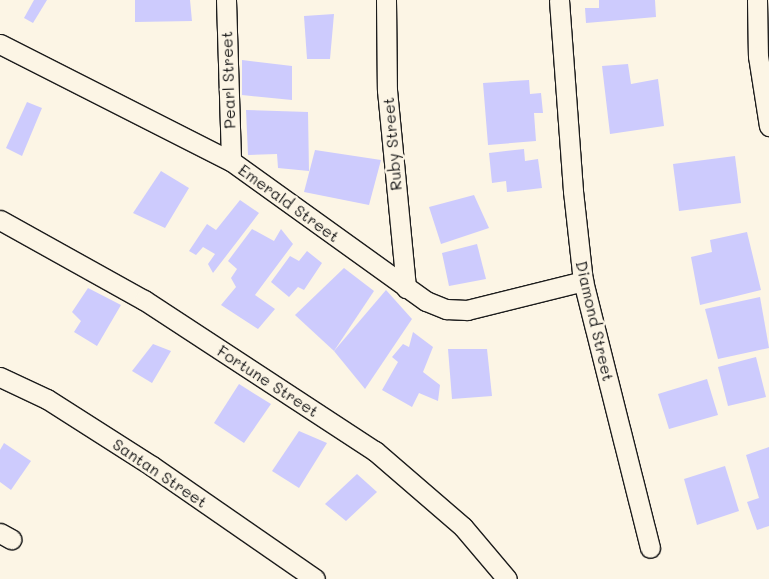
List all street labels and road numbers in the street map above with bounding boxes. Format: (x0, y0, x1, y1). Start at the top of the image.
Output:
street label: Pearl Street (217, 31, 239, 129)
street label: Ruby Street (378, 97, 406, 191)
street label: Emerald Street (235, 160, 343, 246)
street label: Diamond Street (572, 259, 618, 383)
street label: Fortune Street (214, 341, 322, 421)
street label: Santan Street (109, 434, 211, 512)

